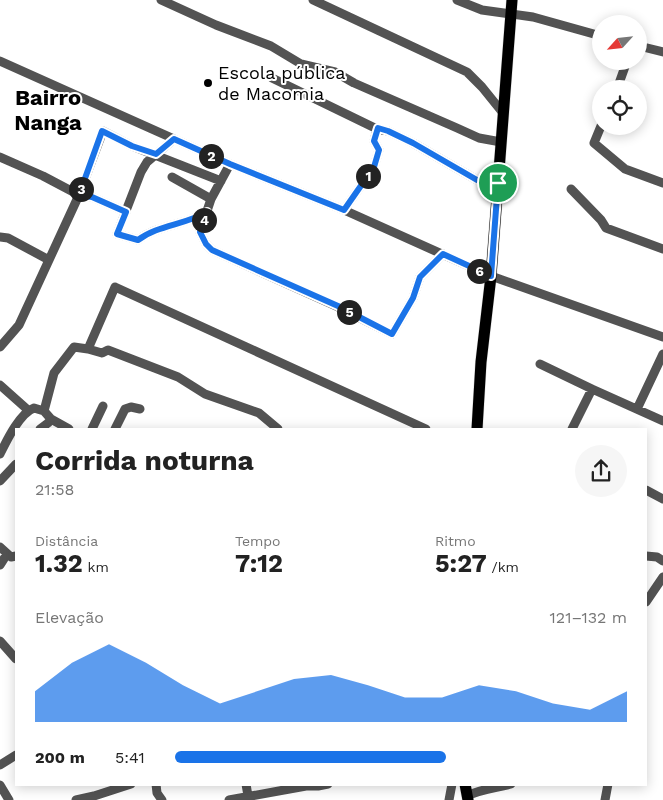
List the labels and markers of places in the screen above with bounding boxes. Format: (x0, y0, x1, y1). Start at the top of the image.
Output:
place label: Escola pública de Macomia (218, 62, 346, 104)
marker: Escola pública de Macomia (202, 77, 214, 89)
pin: 2 (198, 144, 224, 168)
pin (477, 162, 519, 204)
pin: 1 (356, 164, 380, 188)
pin: 3 (68, 176, 94, 202)
pin: 4 (192, 208, 216, 232)
pin: 6 (466, 258, 492, 284)
pin: 5 (336, 300, 362, 324)

